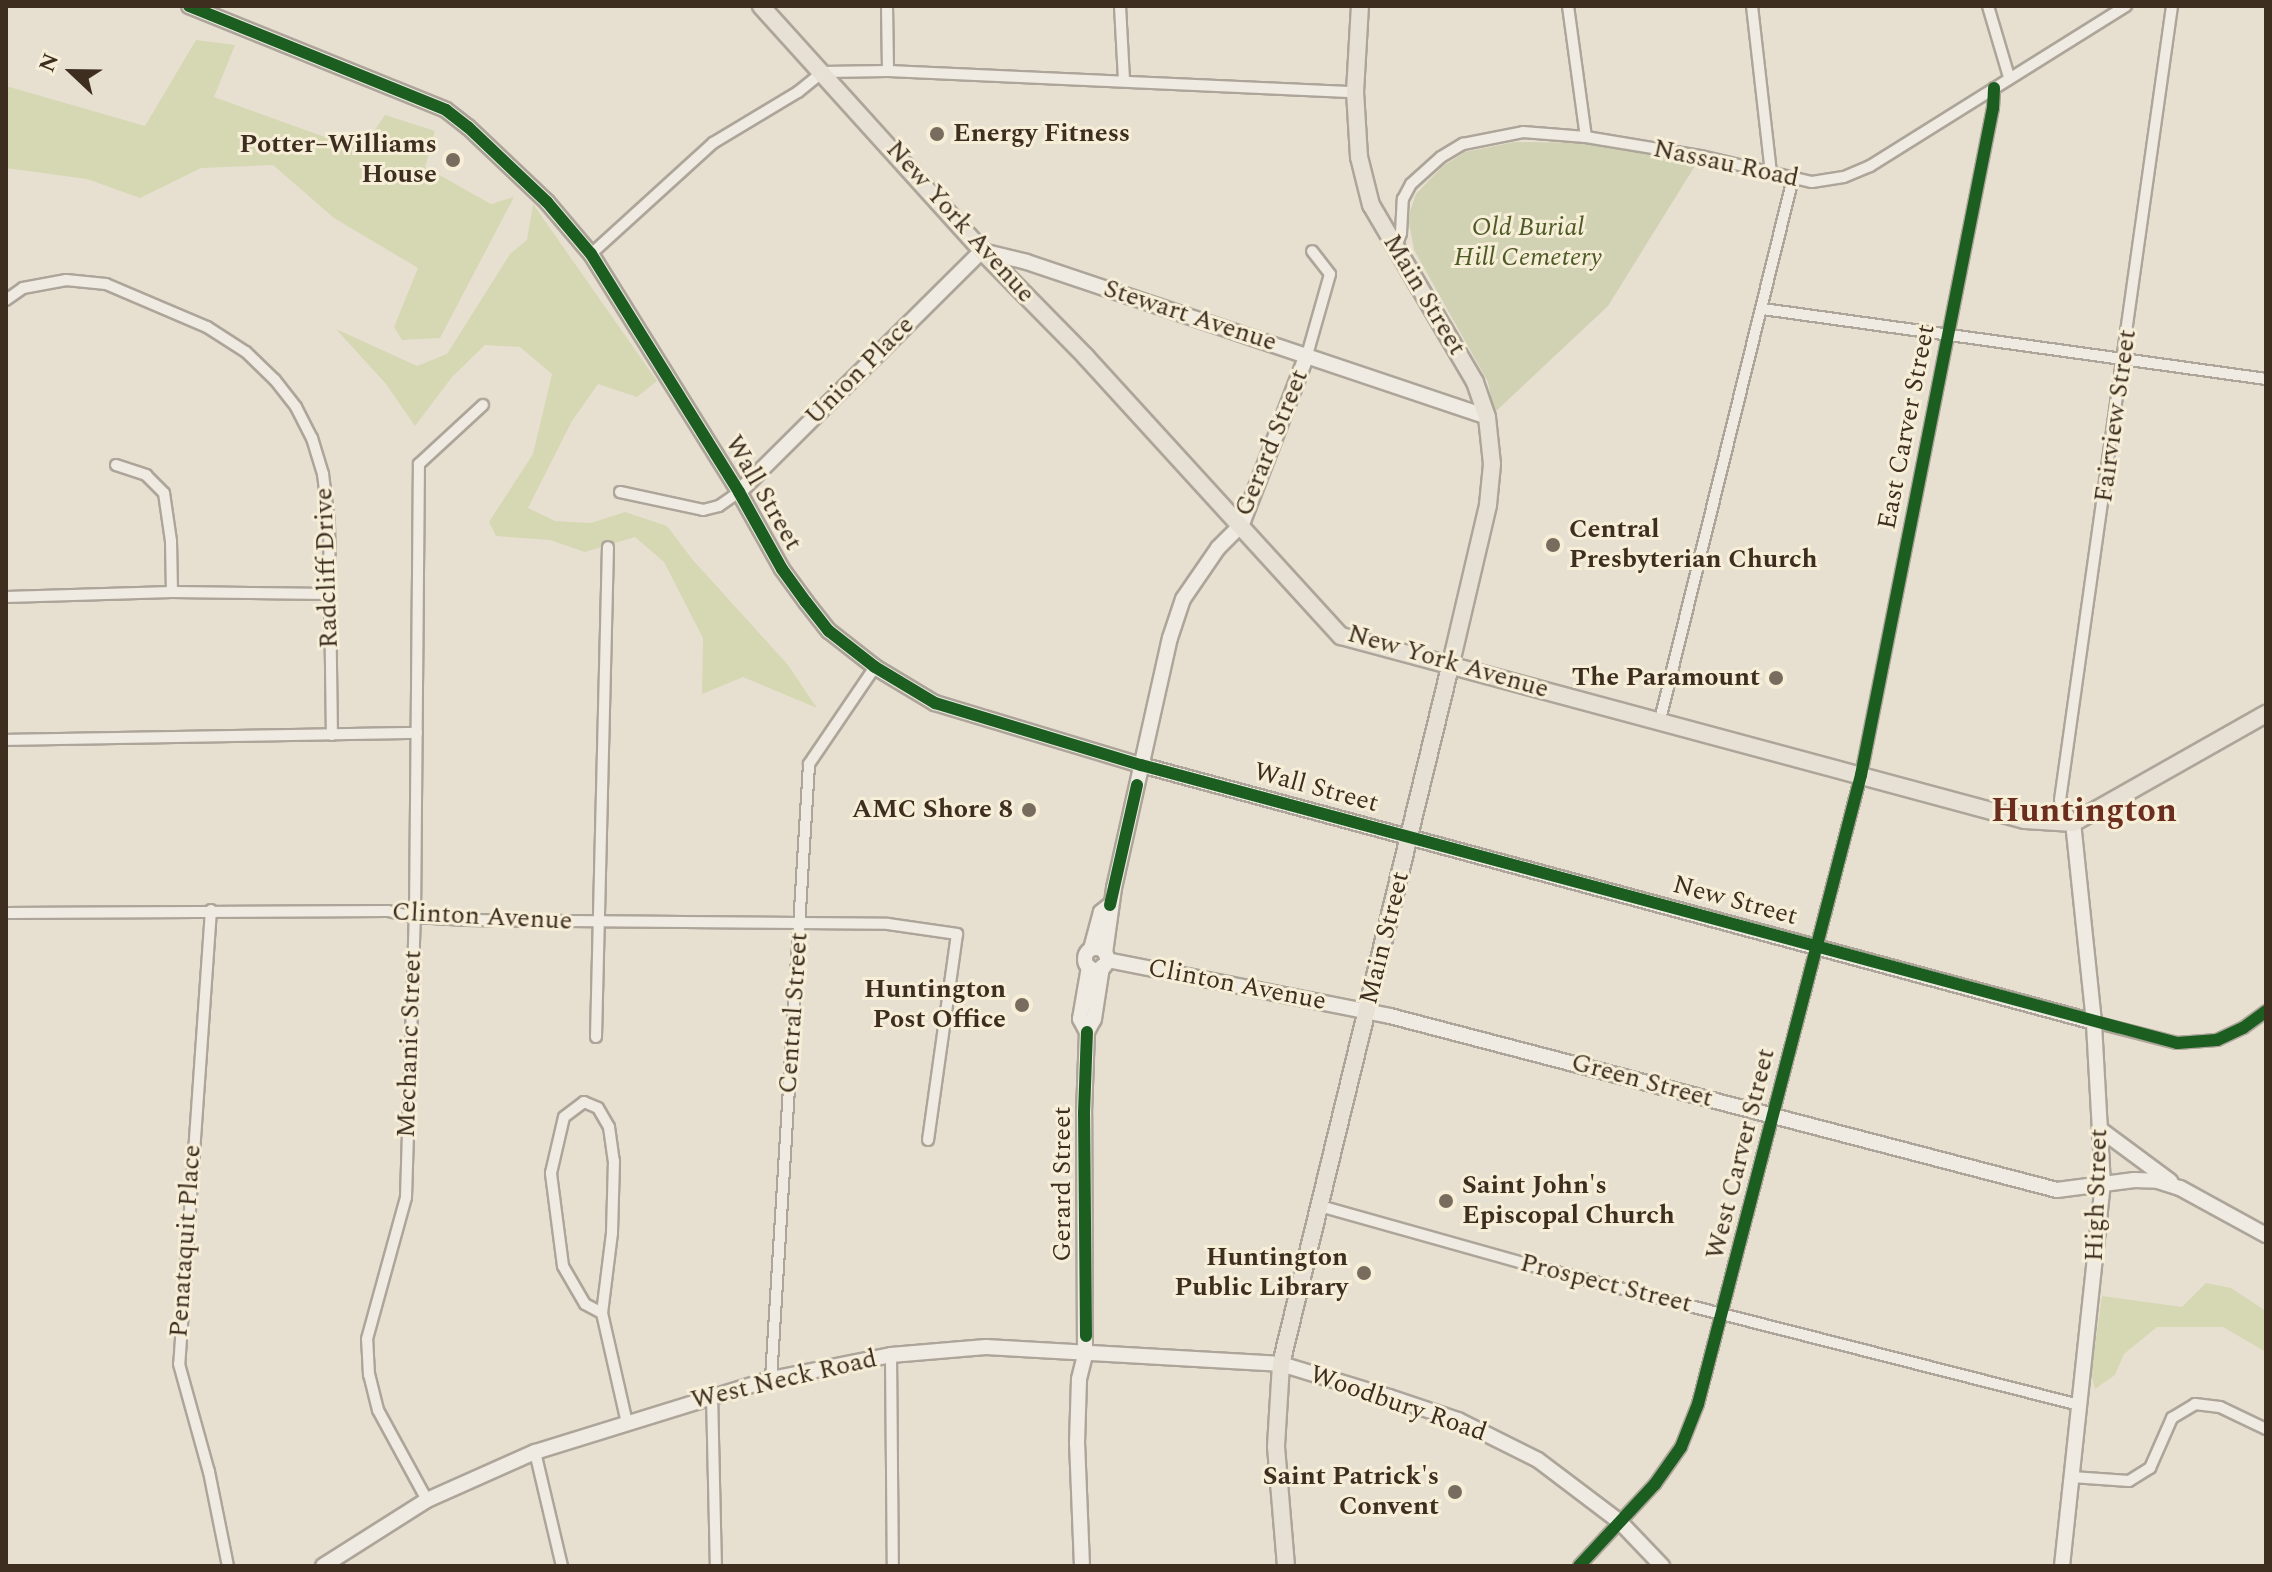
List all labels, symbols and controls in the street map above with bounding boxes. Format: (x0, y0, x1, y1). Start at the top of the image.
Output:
north arrow (32, 32, 112, 112)
text: N (31, 48, 68, 77)
place label: Energy Fitness (953, 118, 1130, 150)
marker: Energy Fitness (928, 125, 946, 143)
place label: Potter–Williams House (240, 129, 437, 190)
street label: Nassau Road (1650, 133, 1802, 195)
street label: New York Avenue (879, 134, 1041, 310)
marker: Potter–Williams House (444, 151, 462, 169)
park label: Old Burial Hill Cemetery (1454, 212, 1602, 274)
street label: Main Street (1376, 229, 1472, 361)
street label: Stewart Avenue (1100, 273, 1280, 359)
street label: Union Place (799, 310, 921, 432)
street label: East Carver Street (1872, 322, 1942, 532)
street label: Fairview Street (2088, 328, 2144, 504)
street label: Gerard Street (1228, 365, 1316, 521)
street label: Wall Street (718, 430, 808, 556)
street label: Radcliff Drive (309, 487, 345, 649)
place label: Central Presbyterian Church (1569, 514, 1818, 576)
marker: Central Presbyterian Church (1544, 536, 1562, 554)
street label: New York Avenue (1344, 618, 1552, 706)
place label: The Paramount (1572, 662, 1760, 694)
marker: The Paramount (1767, 669, 1785, 687)
street label: Wall Street (1250, 756, 1382, 820)
district label: Huntington (1991, 792, 2177, 832)
place label: AMC Shore 8 (852, 794, 1013, 826)
marker: AMC Shore 8 (1020, 801, 1038, 819)
street label: Main Street (1353, 868, 1417, 1008)
street label: New Street (1669, 869, 1801, 933)
street label: Clinton Avenue (391, 897, 573, 937)
street label: Central Street (773, 931, 815, 1095)
street label: Mechanic Street (391, 950, 429, 1138)
street label: Clinton Avenue (1145, 952, 1329, 1018)
place label: Huntington Post Office (864, 974, 1006, 1036)
marker: Huntington Post Office (1013, 996, 1031, 1014)
street label: West Carver Street (1700, 1045, 1782, 1263)
street label: Green Street (1568, 1047, 1716, 1115)
street label: Gerard Street (1047, 1106, 1079, 1262)
street label: High Street (2079, 1128, 2115, 1262)
street label: Penataquit Place (164, 1144, 208, 1338)
place label: Saint John's Episcopal Church (1462, 1170, 1675, 1232)
marker: Saint John's Episcopal Church (1437, 1192, 1455, 1210)
place label: Huntington Public Library (1175, 1242, 1348, 1304)
street label: Prospect Street (1517, 1248, 1695, 1320)
marker: Huntington Public Library (1355, 1264, 1373, 1282)
street label: West Neck Road (688, 1343, 880, 1417)
street label: Woodbury Road (1306, 1359, 1490, 1449)
place label: Saint Patrick's Convent (1263, 1461, 1439, 1522)
marker: Saint Patrick's Convent (1446, 1483, 1464, 1501)

